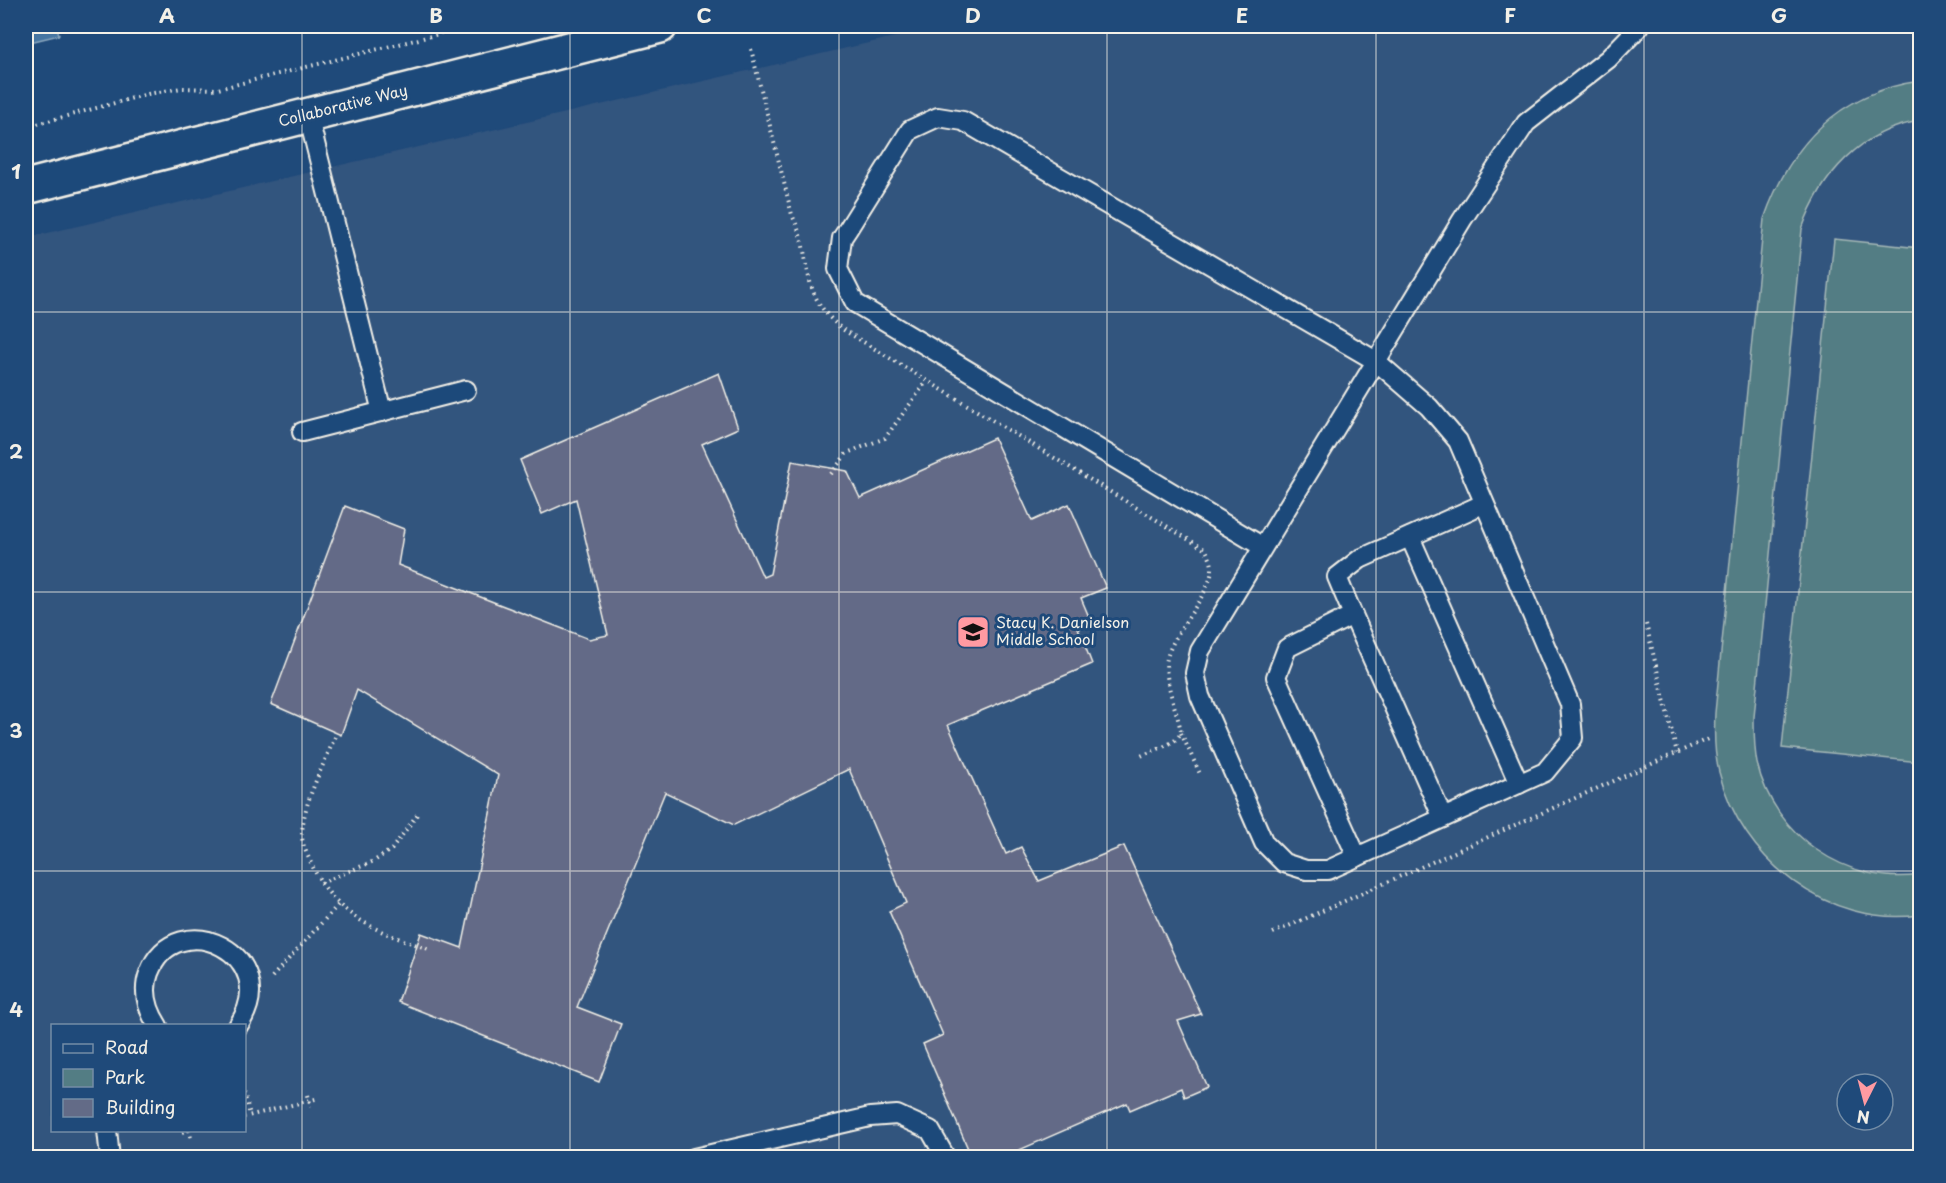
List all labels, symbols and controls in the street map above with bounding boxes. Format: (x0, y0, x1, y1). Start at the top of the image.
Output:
text: A (159, 0, 175, 30)
text: B (429, 0, 443, 30)
text: C (696, 0, 712, 30)
text: D (965, 0, 981, 30)
text: E (1236, 0, 1248, 30)
text: F (1504, 0, 1516, 30)
text: G (1771, 0, 1787, 30)
street label: Collaborative Way (276, 77, 410, 132)
text: 1 (11, 156, 21, 186)
text: 2 (9, 436, 23, 466)
place label: Stacy K. Danielson Middle School (996, 610, 1129, 650)
school or university icon: Stacy K. Danielson Middle School (955, 614, 991, 650)
text: 3 (9, 715, 23, 745)
text: 4 (9, 994, 23, 1024)
legend (51, 1024, 246, 1132)
text: Road (105, 1033, 149, 1060)
text: Park (105, 1063, 145, 1090)
north arrow (1835, 1072, 1895, 1132)
text: Building (105, 1093, 175, 1120)
text: N (1856, 1105, 1871, 1131)

